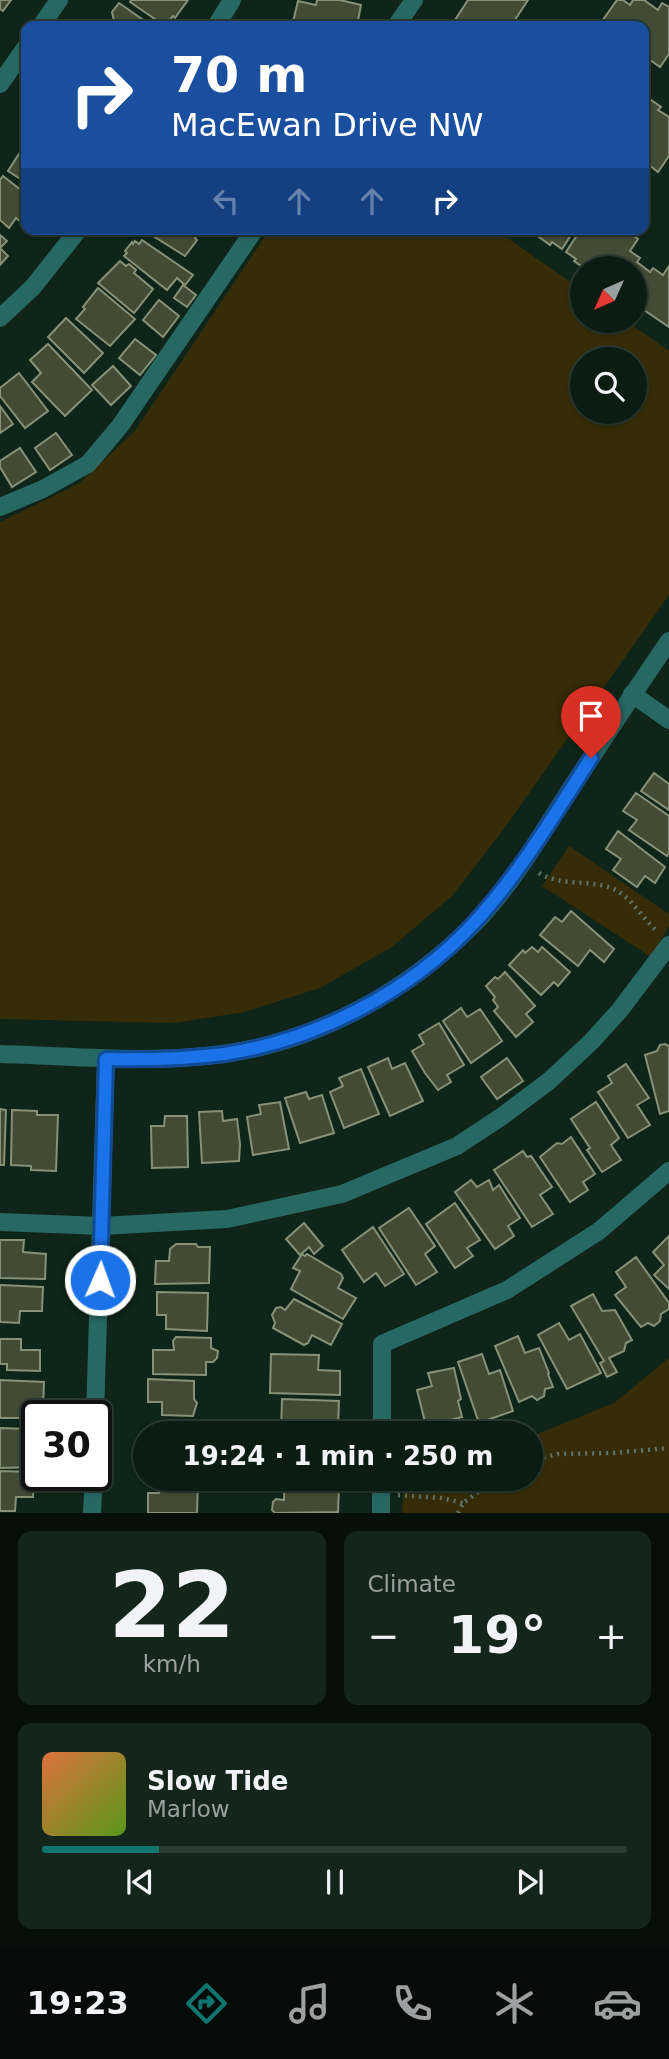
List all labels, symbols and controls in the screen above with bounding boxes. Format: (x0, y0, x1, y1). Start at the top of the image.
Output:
text: 70 m (171, 47, 307, 104)
icon: right (56, 49, 147, 140)
text: MacEwan Drive NW (171, 106, 483, 144)
icon: left (207, 182, 245, 220)
icon: ahead (280, 182, 318, 220)
icon: ahead (353, 182, 391, 220)
icon: right (426, 182, 464, 220)
north arrow (570, 256, 648, 332)
map controls (570, 256, 647, 424)
button: search (570, 347, 647, 424)
pin (561, 686, 621, 758)
icon: arrive (572, 697, 610, 735)
position arrow (63, 1243, 137, 1317)
speed limit sign: 30 (21, 1400, 112, 1491)
text: 19:24 · 1 min · 250 m (183, 1441, 493, 1471)
text: 22 (108, 1553, 235, 1658)
text: Climate (368, 1571, 456, 1597)
text: 19° (448, 1605, 546, 1665)
text: − (368, 1614, 399, 1658)
text: + (595, 1614, 627, 1658)
text: km/h (143, 1651, 201, 1677)
text: Slow Tide (147, 1766, 288, 1796)
text: Marlow (147, 1796, 230, 1822)
icon: previous (121, 1863, 159, 1901)
icon: pause (316, 1863, 354, 1901)
icon: next (511, 1863, 549, 1901)
icon: directions (182, 1979, 231, 2028)
icon: music (285, 1979, 334, 2028)
icon: phone (388, 1979, 437, 2028)
icon: climate (490, 1979, 539, 2028)
icon: car (593, 1979, 642, 2028)
text: 19:23 (27, 1984, 129, 2022)

